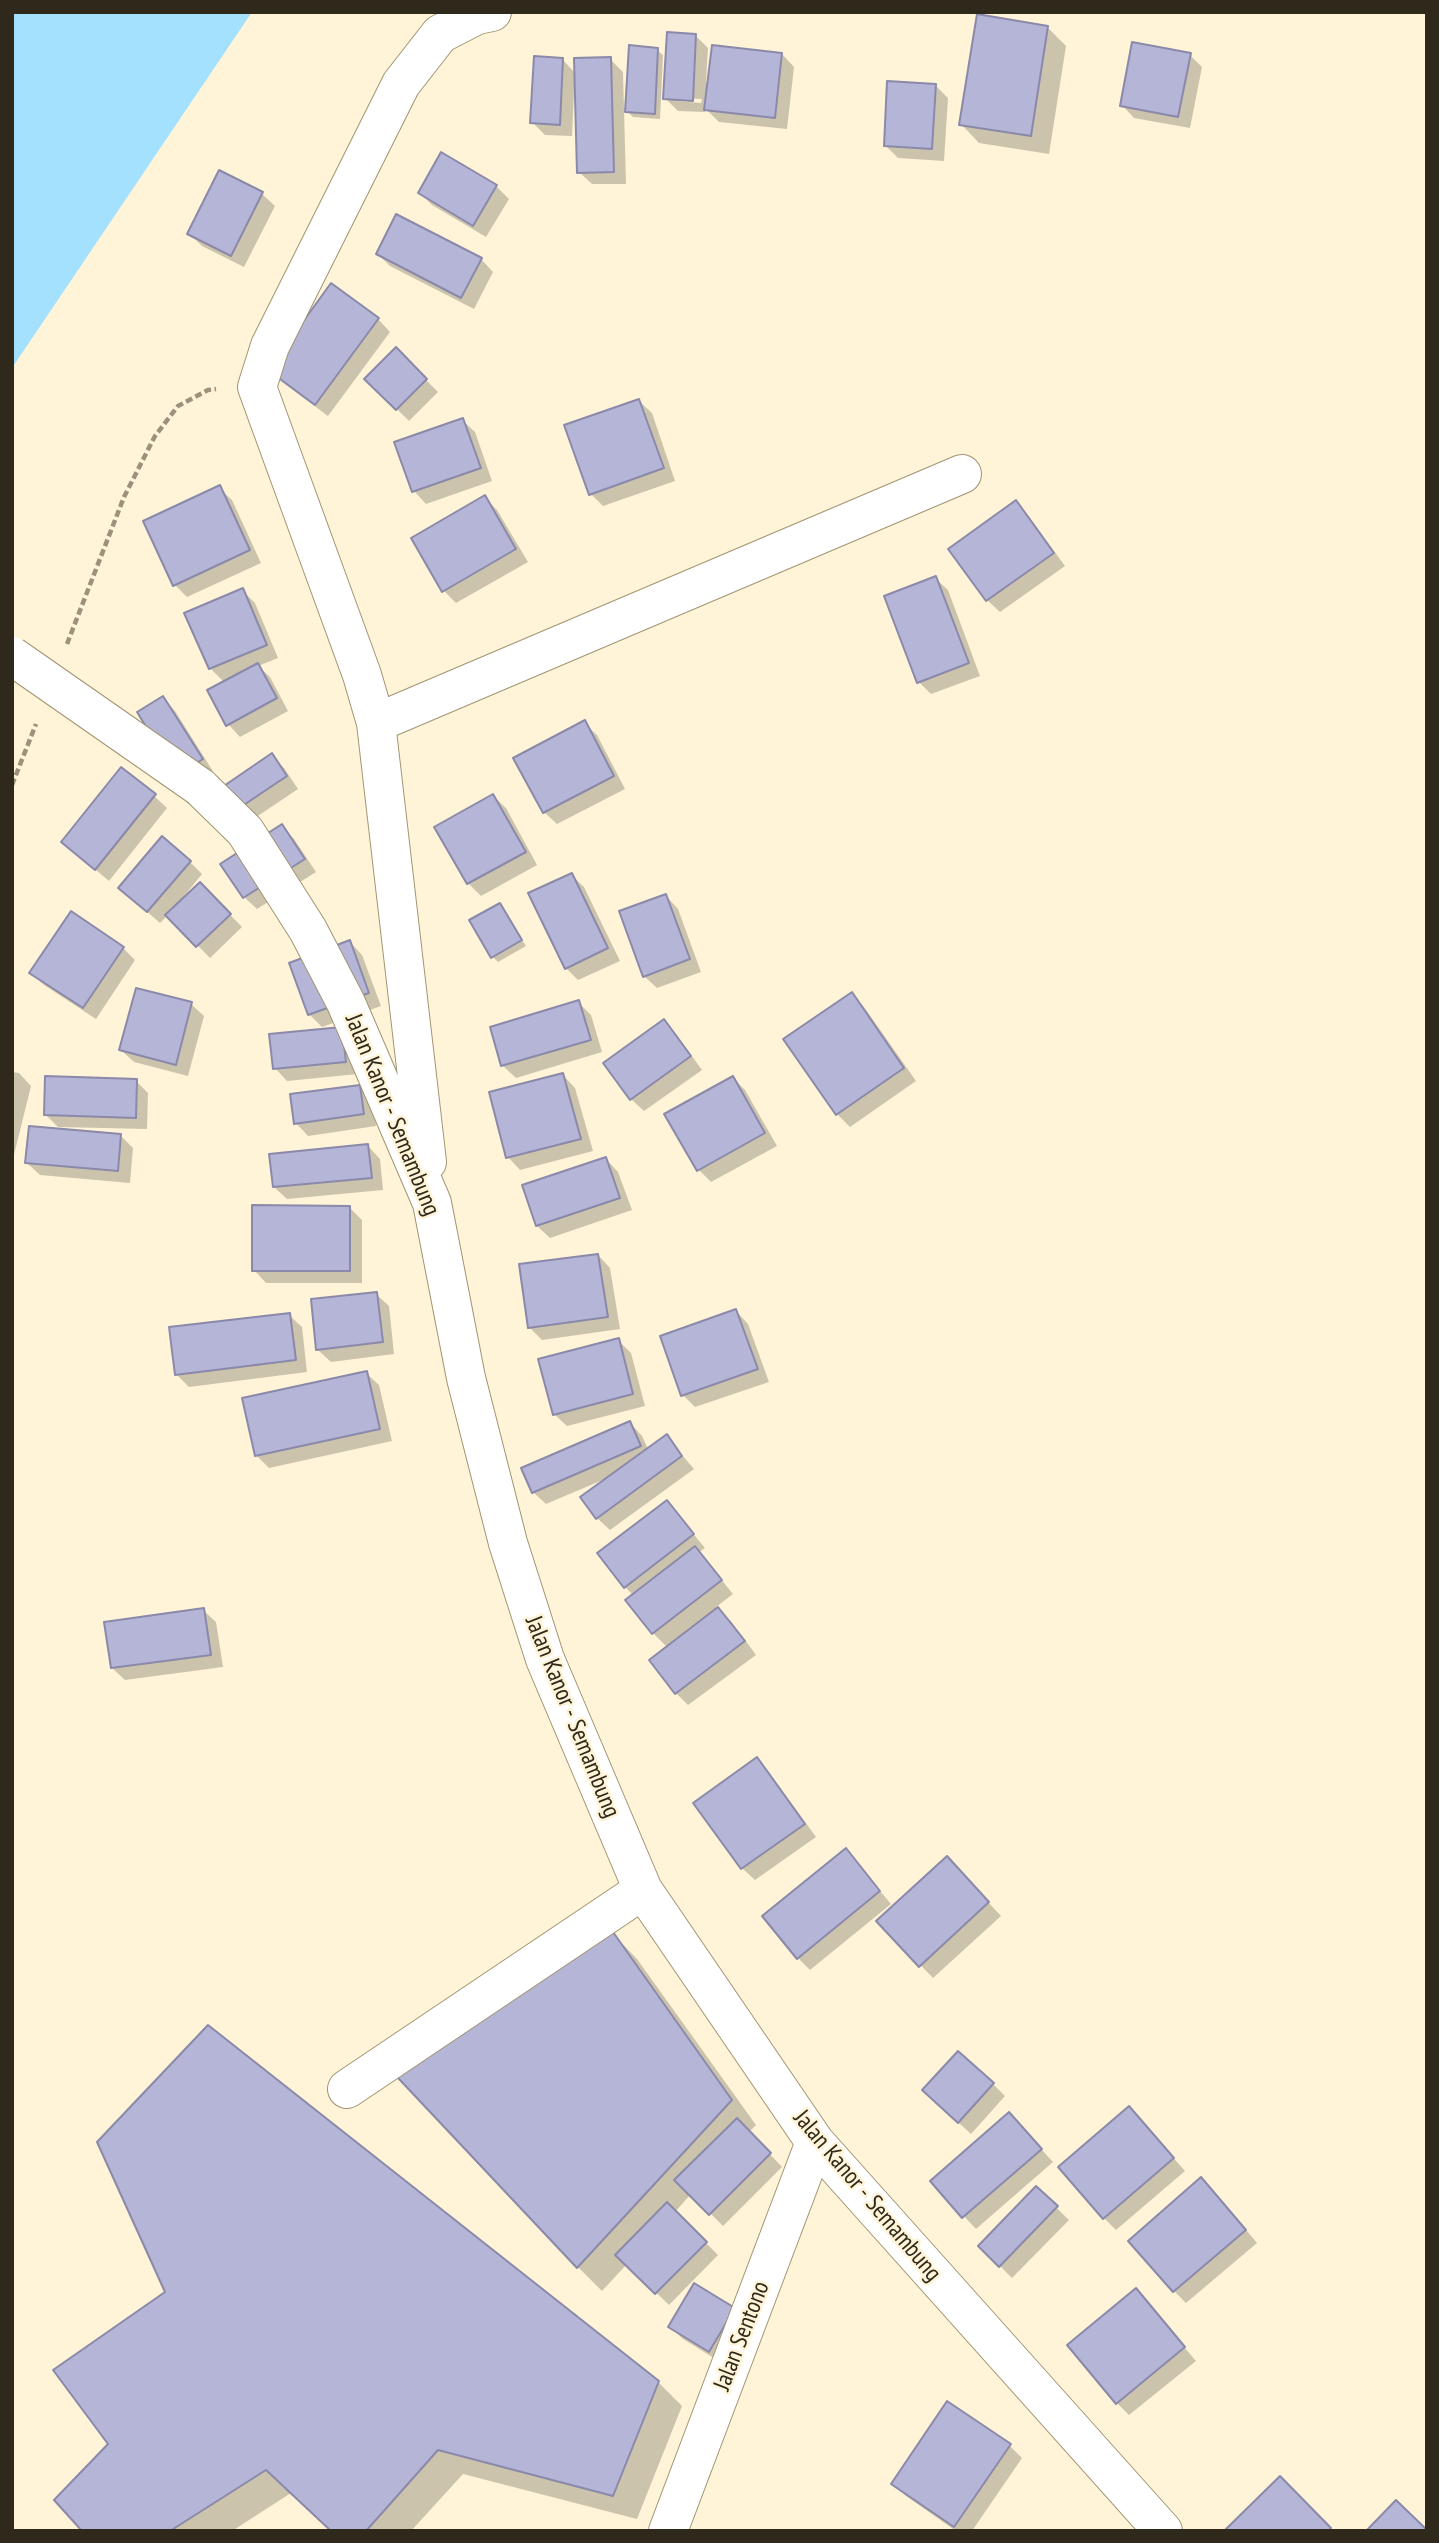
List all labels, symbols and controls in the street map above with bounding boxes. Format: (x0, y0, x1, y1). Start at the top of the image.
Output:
street label: Jalan Kanor - Semambung (338, 1010, 446, 1220)
street label: Jalan Kanor - Semambung (518, 1612, 626, 1822)
street label: Jalan Kanor - Semambung (787, 2105, 947, 2287)
street label: Jalan Sentono (708, 2277, 776, 2395)

